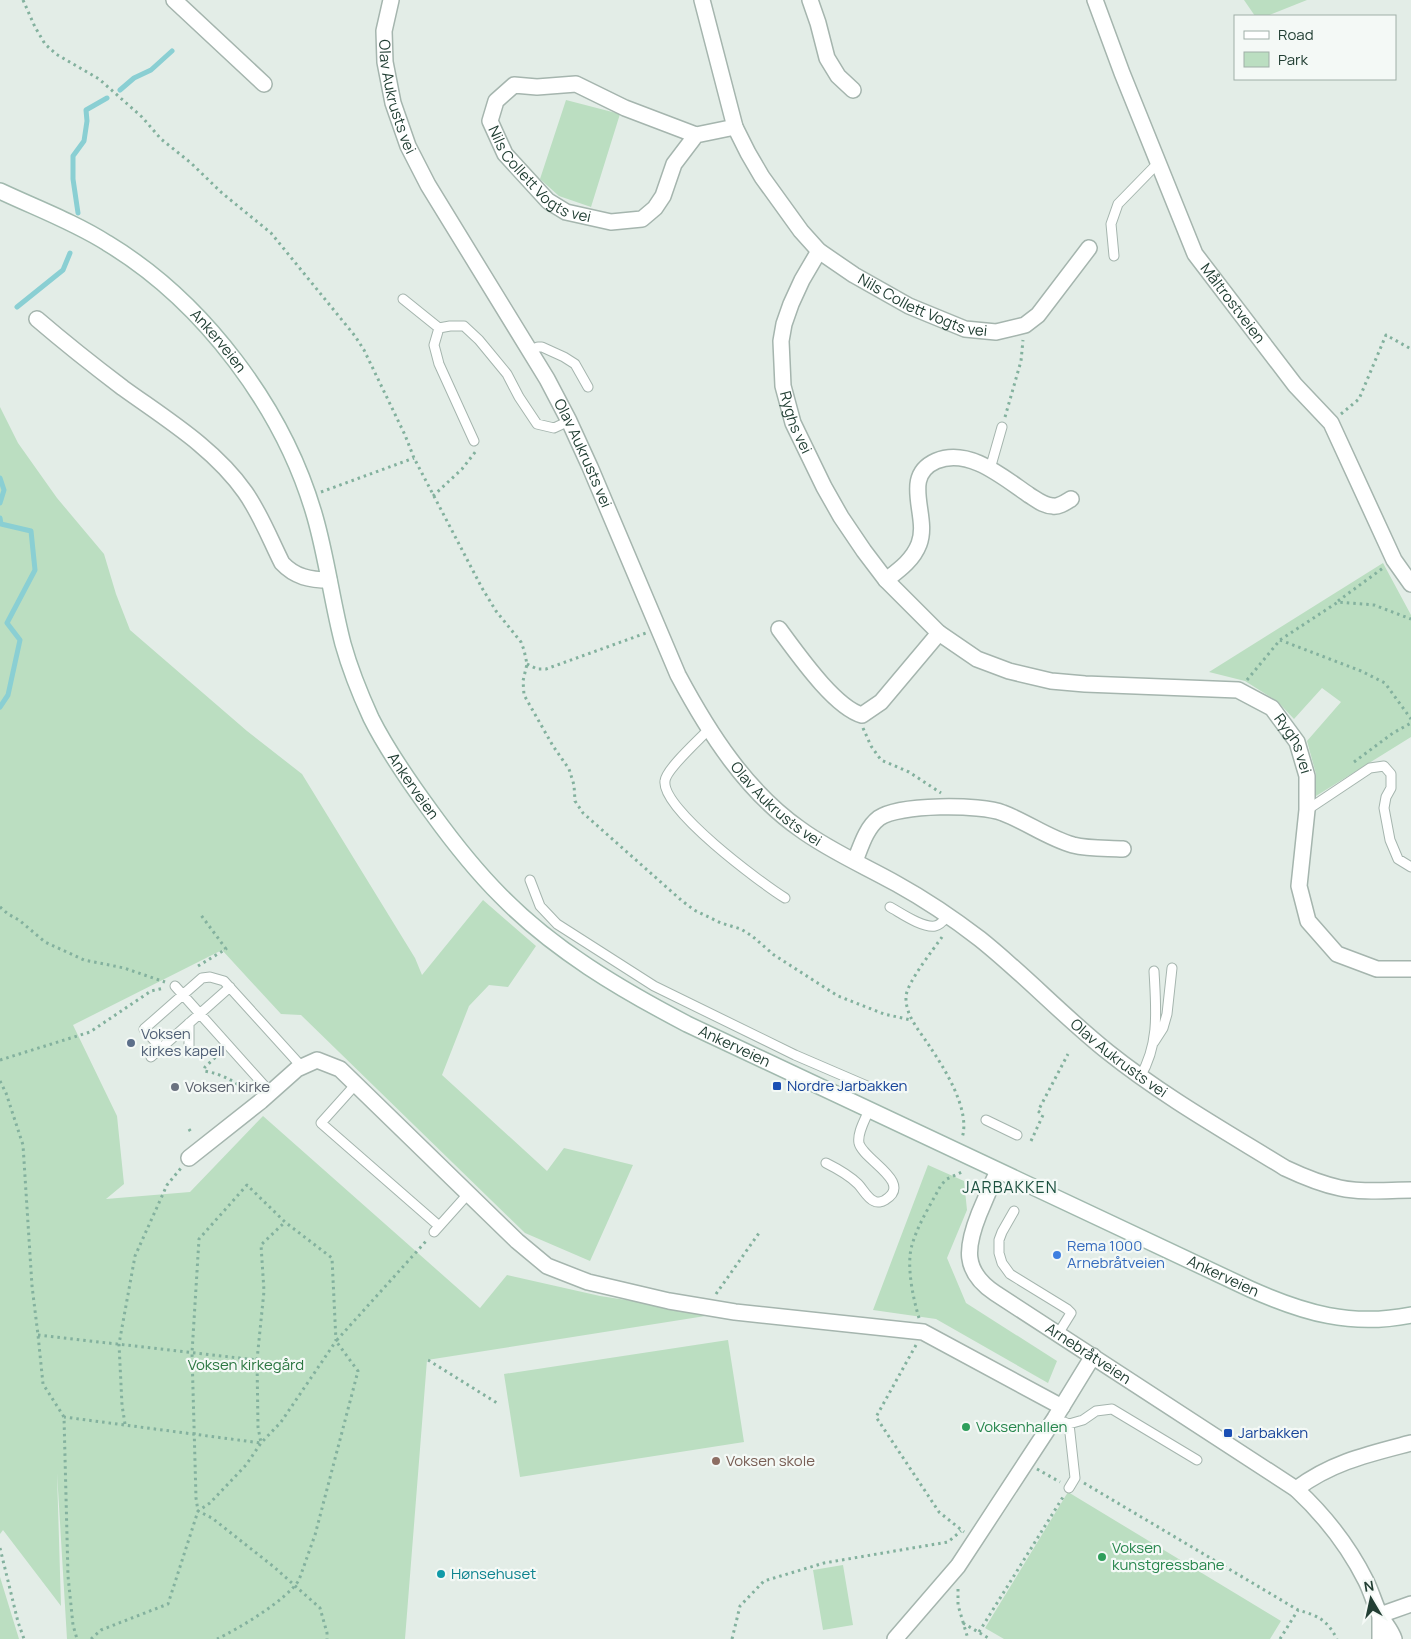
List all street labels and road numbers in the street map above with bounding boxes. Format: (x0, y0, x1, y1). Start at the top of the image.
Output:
street label: Olav Aukrusts vei (374, 39, 421, 157)
street label: Nils Collett Vogts vei (483, 122, 593, 227)
street label: Måltrostveien (1196, 259, 1270, 347)
street label: Nils Collett Vogts vei (854, 268, 988, 341)
street label: Ankerveien (186, 304, 252, 377)
street label: Ryghs vei (775, 389, 817, 457)
street label: Olav Aukrusts vei (549, 395, 617, 511)
street label: Ryghs vei (1269, 709, 1317, 776)
street label: Ankerveien (383, 748, 444, 824)
street label: Olav Aukrusts vei (726, 757, 826, 851)
street label: Olav Aukrusts vei (1066, 1014, 1172, 1102)
street label: Ankerveien (695, 1020, 774, 1072)
street label: Ankerveien (1184, 1250, 1262, 1302)
street label: Arnebråtveien (1042, 1318, 1135, 1389)

